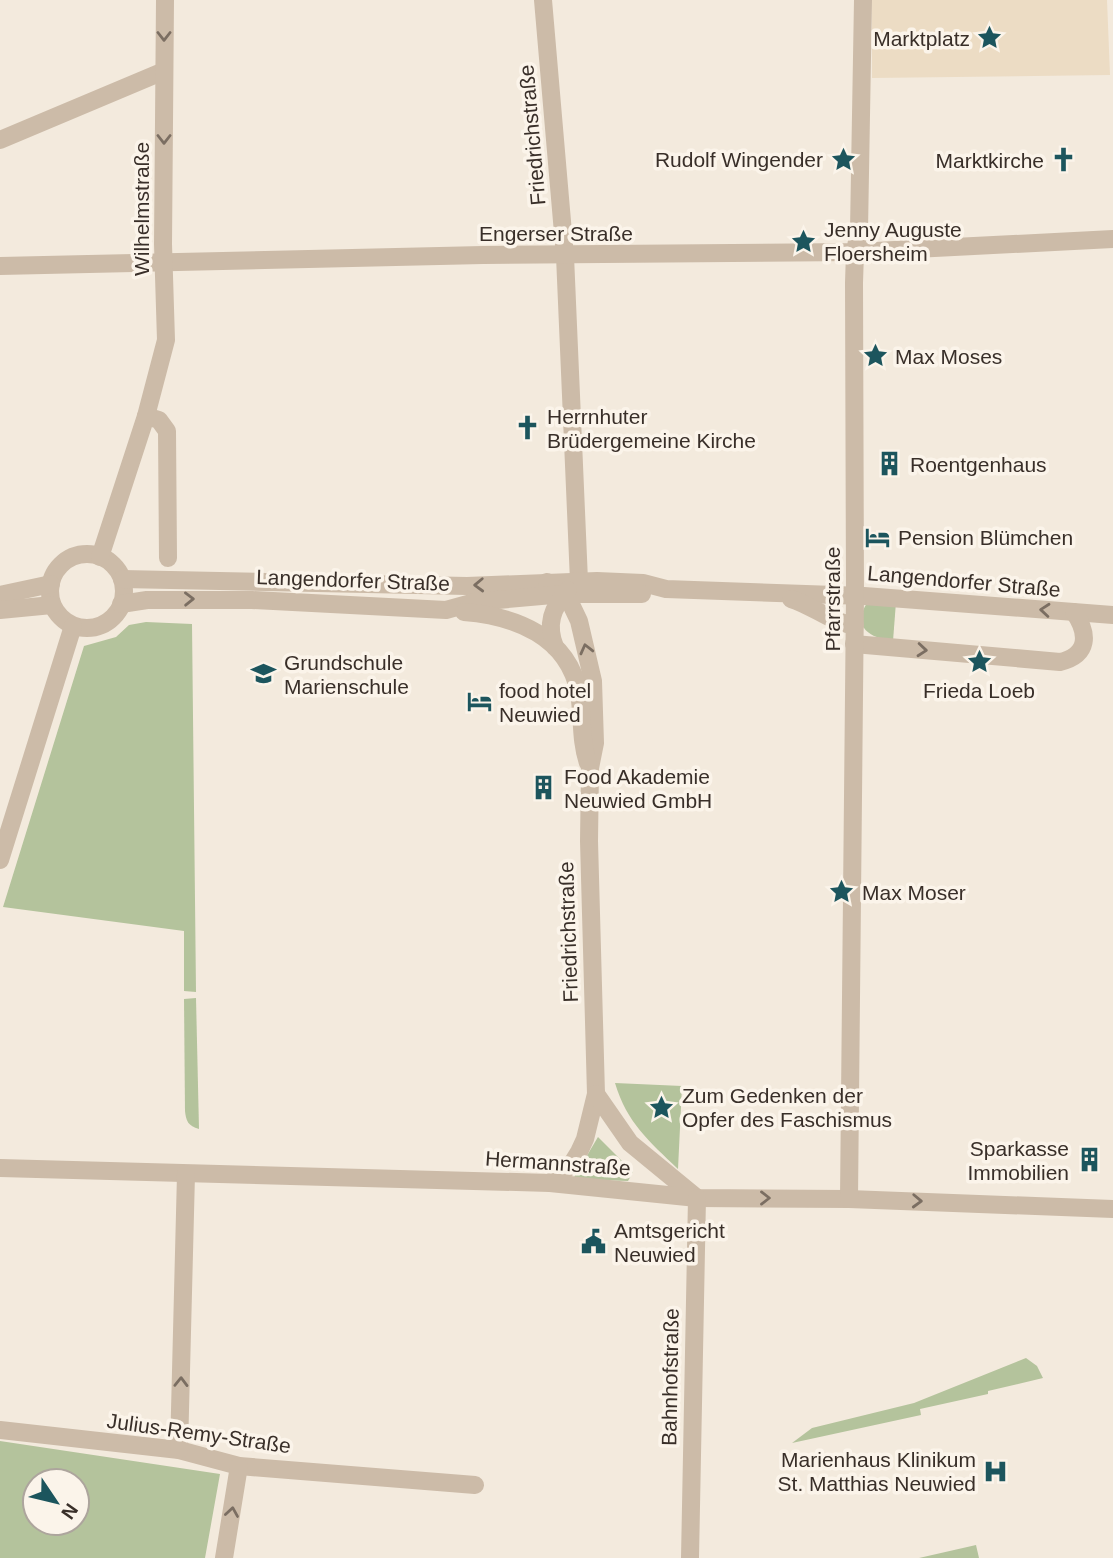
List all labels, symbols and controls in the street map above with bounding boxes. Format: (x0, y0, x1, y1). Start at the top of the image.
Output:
place icon: Marktplatz (976, 24, 1004, 52)
place label: Marktplatz (873, 27, 970, 50)
one-way arrow (156, 31, 172, 41)
street label: Friedrichstraße (514, 64, 550, 206)
one-way arrow (156, 135, 172, 145)
street label: Wilhelmstraße (130, 142, 153, 276)
place icon: Rudolf Wingender (829, 145, 857, 173)
church icon: Marktkirche (1050, 146, 1078, 174)
place label: Rudolf Wingender (655, 148, 823, 171)
place label: Marktkirche (935, 149, 1044, 172)
place label: Jenny Auguste Floersheim (824, 218, 962, 265)
street label: Engerser Straße (479, 222, 633, 245)
place icon: Jenny Auguste Floersheim (790, 227, 818, 255)
place icon: Max Moses (861, 342, 889, 370)
place label: Max Moses (895, 345, 1002, 368)
place label: Herrnhuter Brüdergemeine Kirche (547, 405, 756, 452)
church icon: Herrnhuter Brüdergemeine Kirche (513, 414, 541, 442)
building icon: Roentgenhaus (876, 450, 904, 478)
place label: Roentgenhaus (910, 453, 1047, 476)
hotel icon: Pension Blümchen (864, 523, 892, 551)
place label: Pension Blümchen (898, 526, 1073, 549)
street label: Pfarrstraße (821, 546, 844, 652)
street label: Langendorfer Straße (866, 561, 1062, 601)
street label: Langendorfer Straße (256, 565, 450, 595)
one-way arrow (473, 578, 484, 593)
one-way arrow (184, 592, 195, 607)
one-way arrow (1039, 603, 1050, 618)
one-way arrow (917, 642, 928, 657)
one-way arrow (580, 643, 594, 655)
place icon: Frieda Loeb (965, 647, 993, 675)
place label: Grundschule Marienschule (284, 651, 409, 698)
school or university icon: Grundschule Marienschule (250, 660, 278, 688)
place label: food hotel Neuwied (499, 679, 591, 726)
place label: Frieda Loeb (923, 679, 1035, 702)
hotel icon: food hotel Neuwied (465, 688, 493, 716)
place label: Food Akademie Neuwied GmbH (564, 765, 712, 812)
building icon: Food Akademie Neuwied GmbH (530, 774, 558, 802)
street label: Friedrichstraße (554, 861, 582, 1003)
place icon: Max Moser (828, 878, 856, 906)
place label: Max Moser (862, 881, 966, 904)
place label: Zum Gedenken der Opfer des Faschismus (682, 1084, 892, 1131)
place icon: Zum Gedenken der Opfer des Faschismus (648, 1093, 676, 1121)
place label: Sparkasse Immobilien (967, 1137, 1069, 1184)
street label: Hermannstraße (484, 1146, 632, 1180)
building icon: Sparkasse Immobilien (1075, 1146, 1103, 1174)
one-way arrow (760, 1190, 771, 1206)
one-way arrow (912, 1193, 923, 1208)
place label: Amtsgericht Neuwied (614, 1219, 725, 1266)
public building icon: Amtsgericht Neuwied (580, 1228, 608, 1256)
street label: Bahnhofstraße (657, 1308, 683, 1446)
one-way arrow (173, 1376, 188, 1387)
street label: Julius-Remy-Straße (106, 1409, 292, 1457)
place label: Marienhaus Klinikum St. Matthias Neuwied (778, 1448, 976, 1495)
hospital icon: Marienhaus Klinikum St. Matthias Neuwied (982, 1457, 1010, 1485)
north arrow (21, 1467, 91, 1537)
text: N (57, 1500, 82, 1523)
one-way arrow (224, 1506, 239, 1518)

